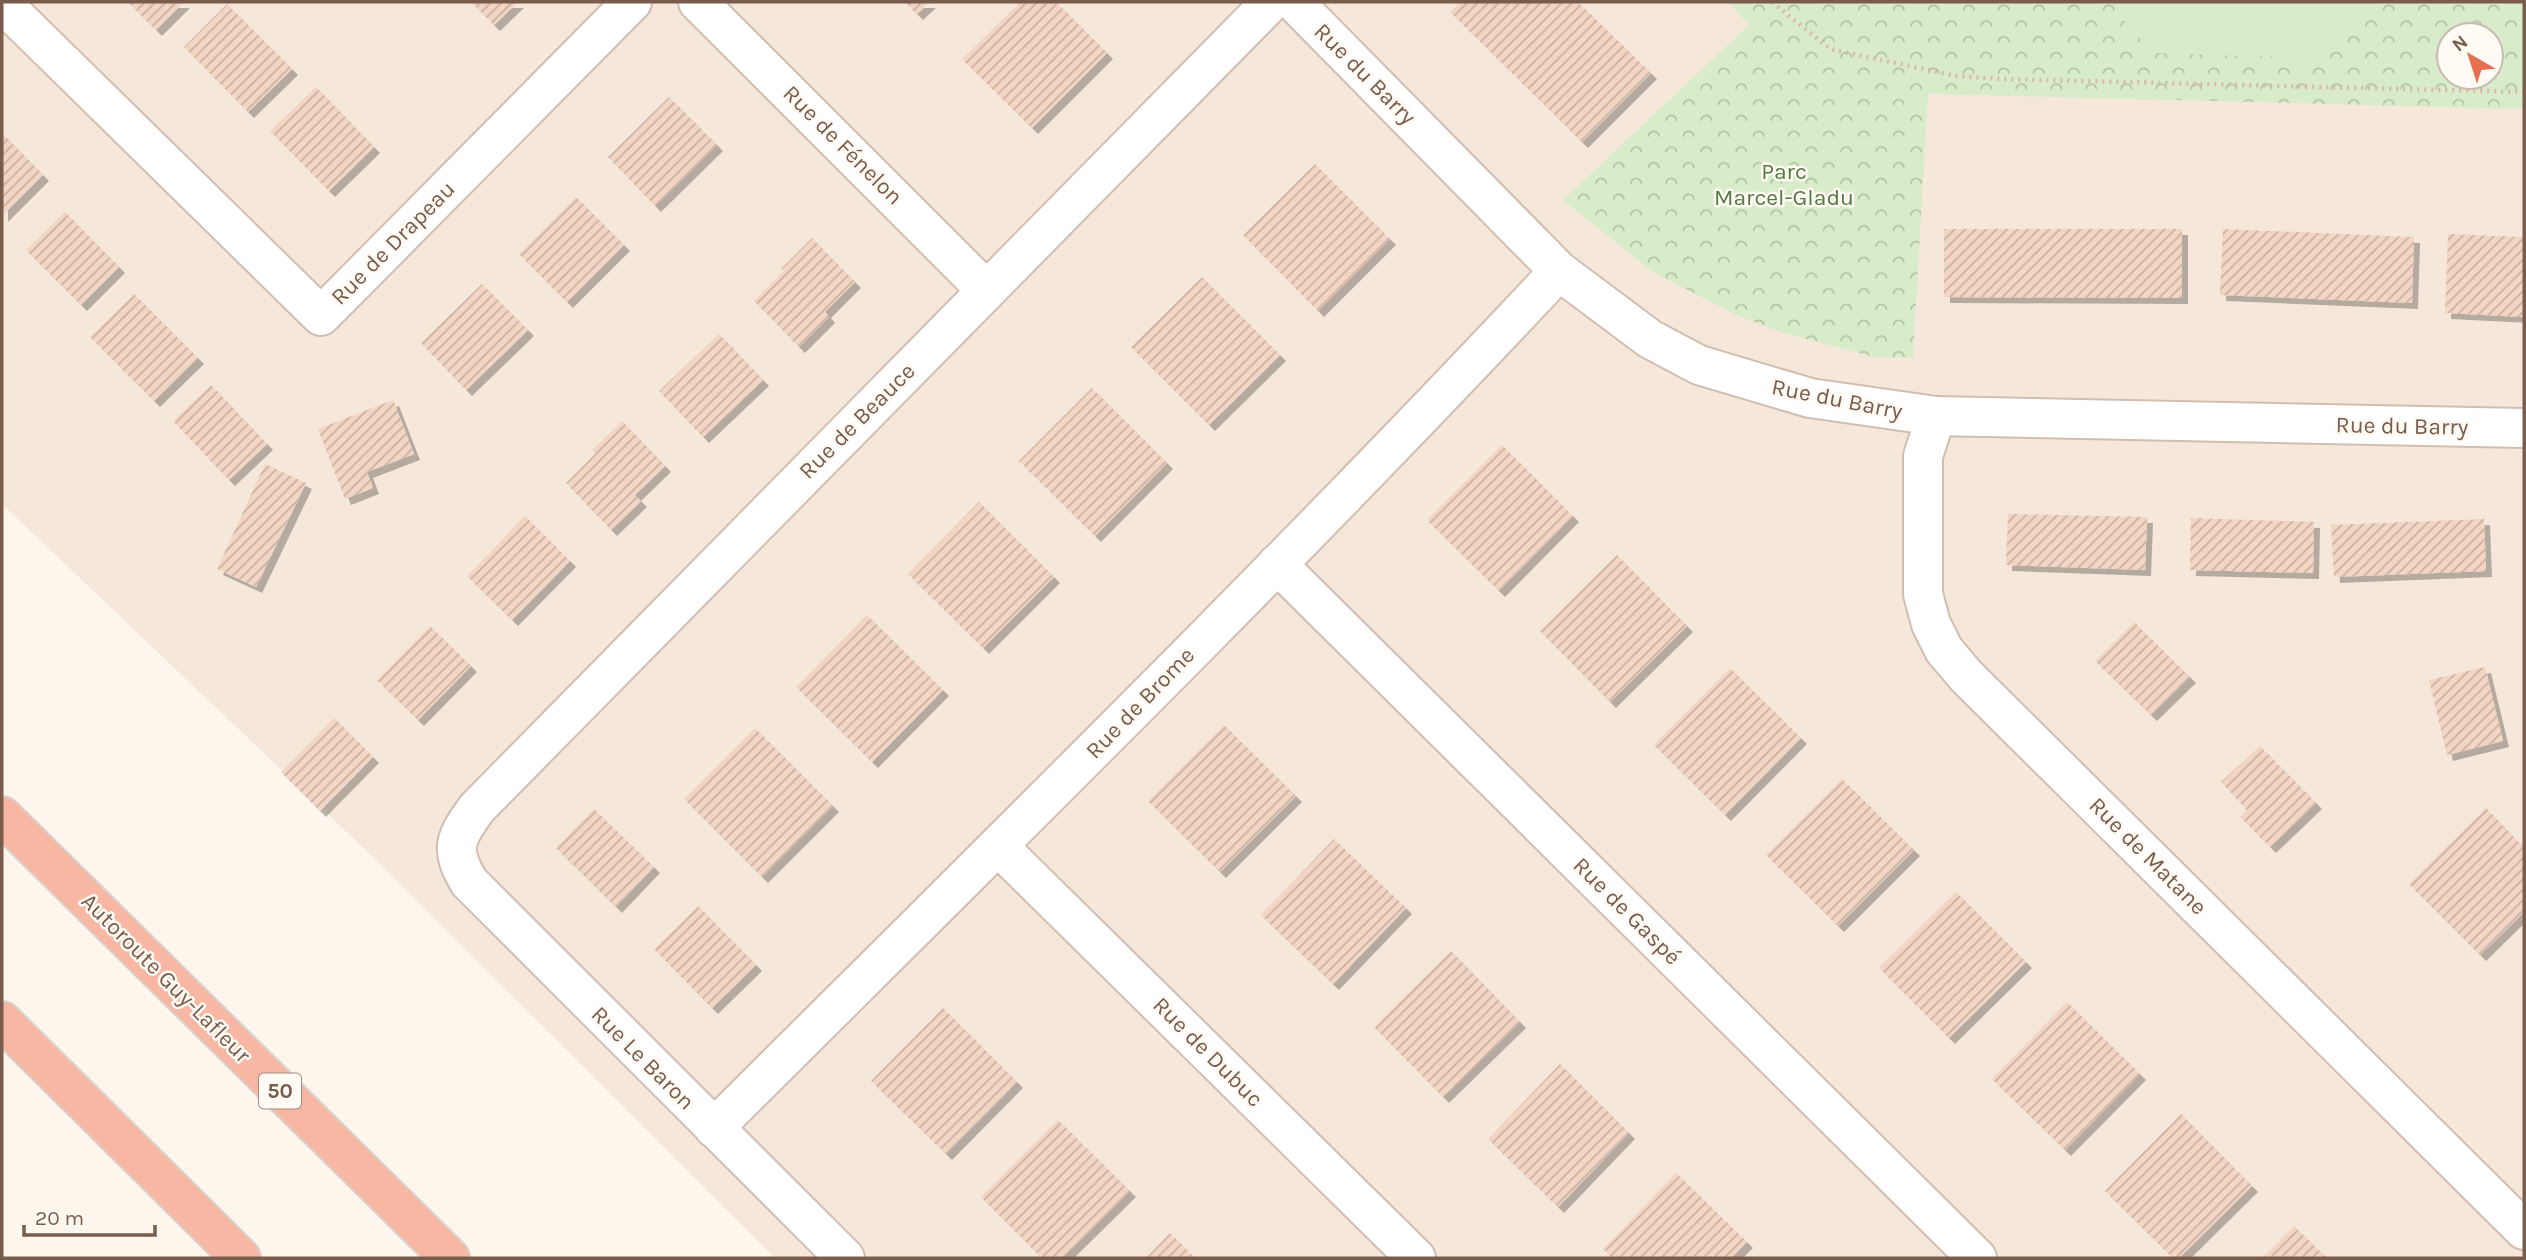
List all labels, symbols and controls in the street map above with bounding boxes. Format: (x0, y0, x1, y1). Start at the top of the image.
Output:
street label: Rue du Barry (1309, 18, 1422, 131)
north arrow (2435, 21, 2505, 91)
text: N (2448, 31, 2472, 56)
street label: Rue de Fénelon (778, 80, 908, 210)
park label: Parc Marcel-Gladu (1714, 158, 1854, 211)
street label: Rue de Drapeau (325, 175, 461, 311)
street label: Rue de Beauce (794, 358, 920, 484)
street label: Rue du Barry (1769, 373, 1905, 425)
street label: Rue du Barry (2335, 411, 2469, 441)
street label: Rue de Brome (1080, 642, 1200, 764)
street label: Rue de Matane (2084, 792, 2212, 920)
street label: Rue de Gaspé (1568, 852, 1686, 970)
street label: Autoroute Guy-Lafleur (76, 888, 257, 1069)
street label: Rue de Dubuc (1147, 991, 1269, 1113)
street label: Rue Le Baron (586, 1001, 700, 1115)
road number: 50 (259, 1074, 301, 1108)
scale bar (24, 1194, 156, 1238)
text: 20 m (35, 1206, 84, 1230)

